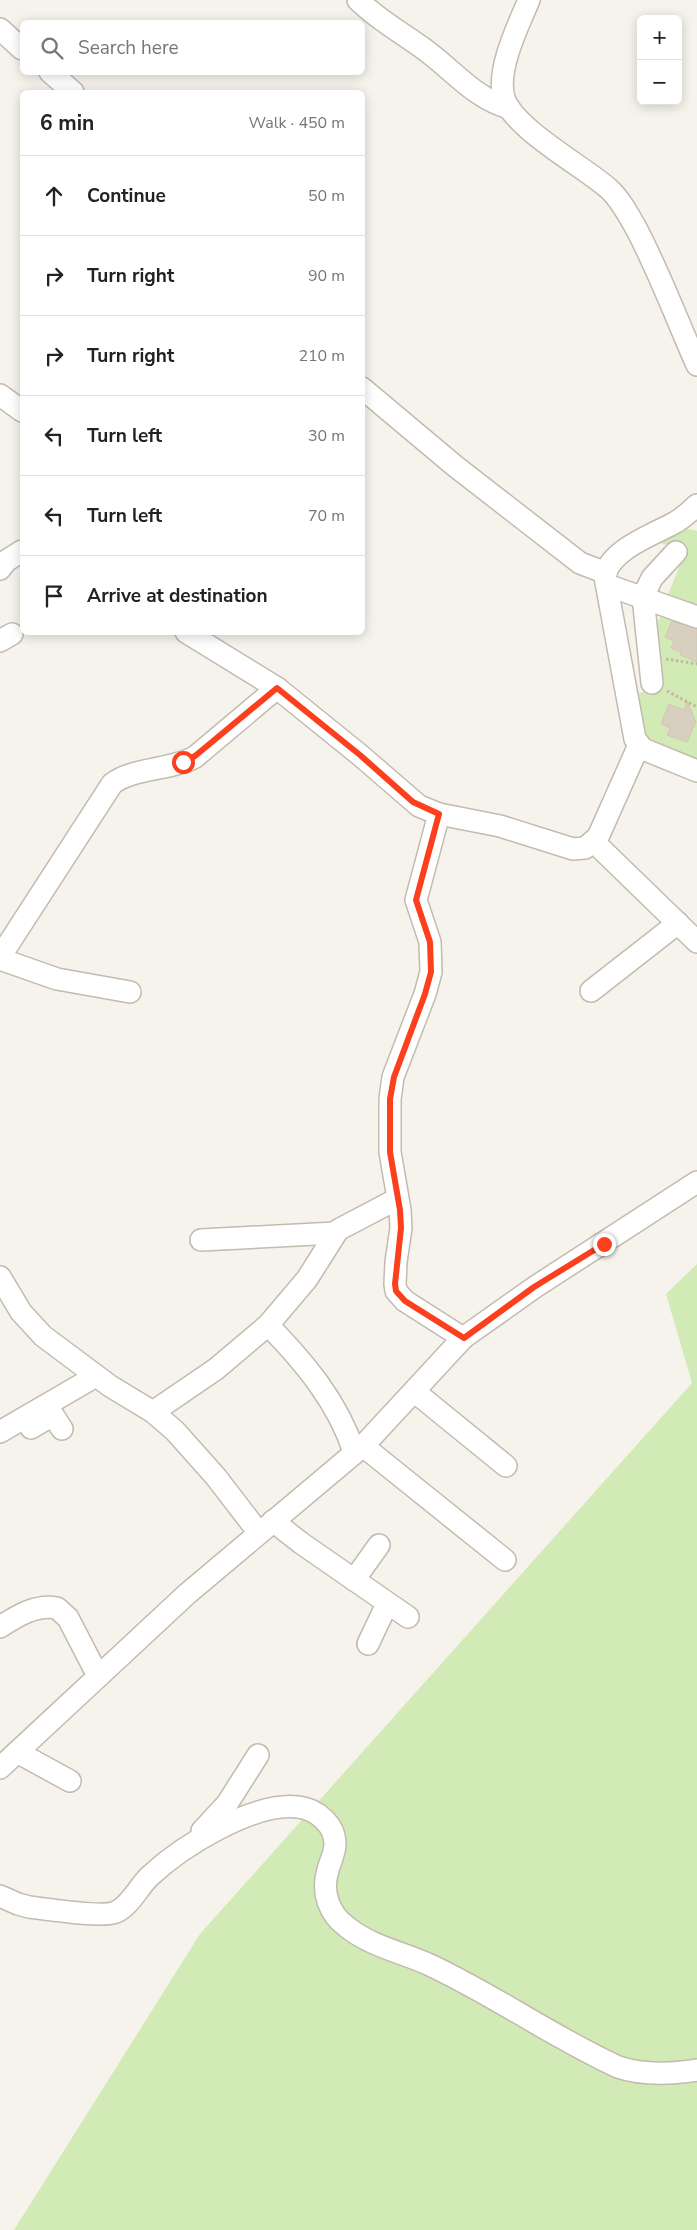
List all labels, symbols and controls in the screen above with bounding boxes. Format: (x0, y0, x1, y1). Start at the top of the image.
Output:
map controls (637, 15, 682, 105)
button: + (637, 15, 682, 60)
search box (20, 20, 365, 75)
icon: search (38, 34, 66, 62)
text: Search here (78, 35, 179, 61)
button: − (637, 60, 682, 105)
text: 6 min (40, 109, 94, 137)
text: Walk · 450 m (249, 112, 345, 134)
icon: ahead (40, 182, 68, 210)
text: Continue (87, 183, 166, 209)
text: 50 m (308, 185, 345, 207)
icon: right (40, 262, 68, 290)
text: Turn right (87, 263, 174, 289)
text: 90 m (308, 265, 345, 287)
icon: right (40, 342, 68, 370)
text: Turn right (87, 343, 174, 369)
text: 210 m (298, 345, 345, 367)
icon: left (40, 422, 68, 450)
text: Turn left (87, 423, 162, 449)
text: 30 m (308, 425, 345, 447)
icon: left (40, 502, 68, 530)
text: Turn left (87, 503, 162, 529)
text: 70 m (308, 505, 345, 527)
icon: arrive (40, 582, 68, 610)
text: Arrive at destination (87, 583, 268, 609)
route start (172, 751, 195, 774)
route end (593, 1233, 616, 1256)

